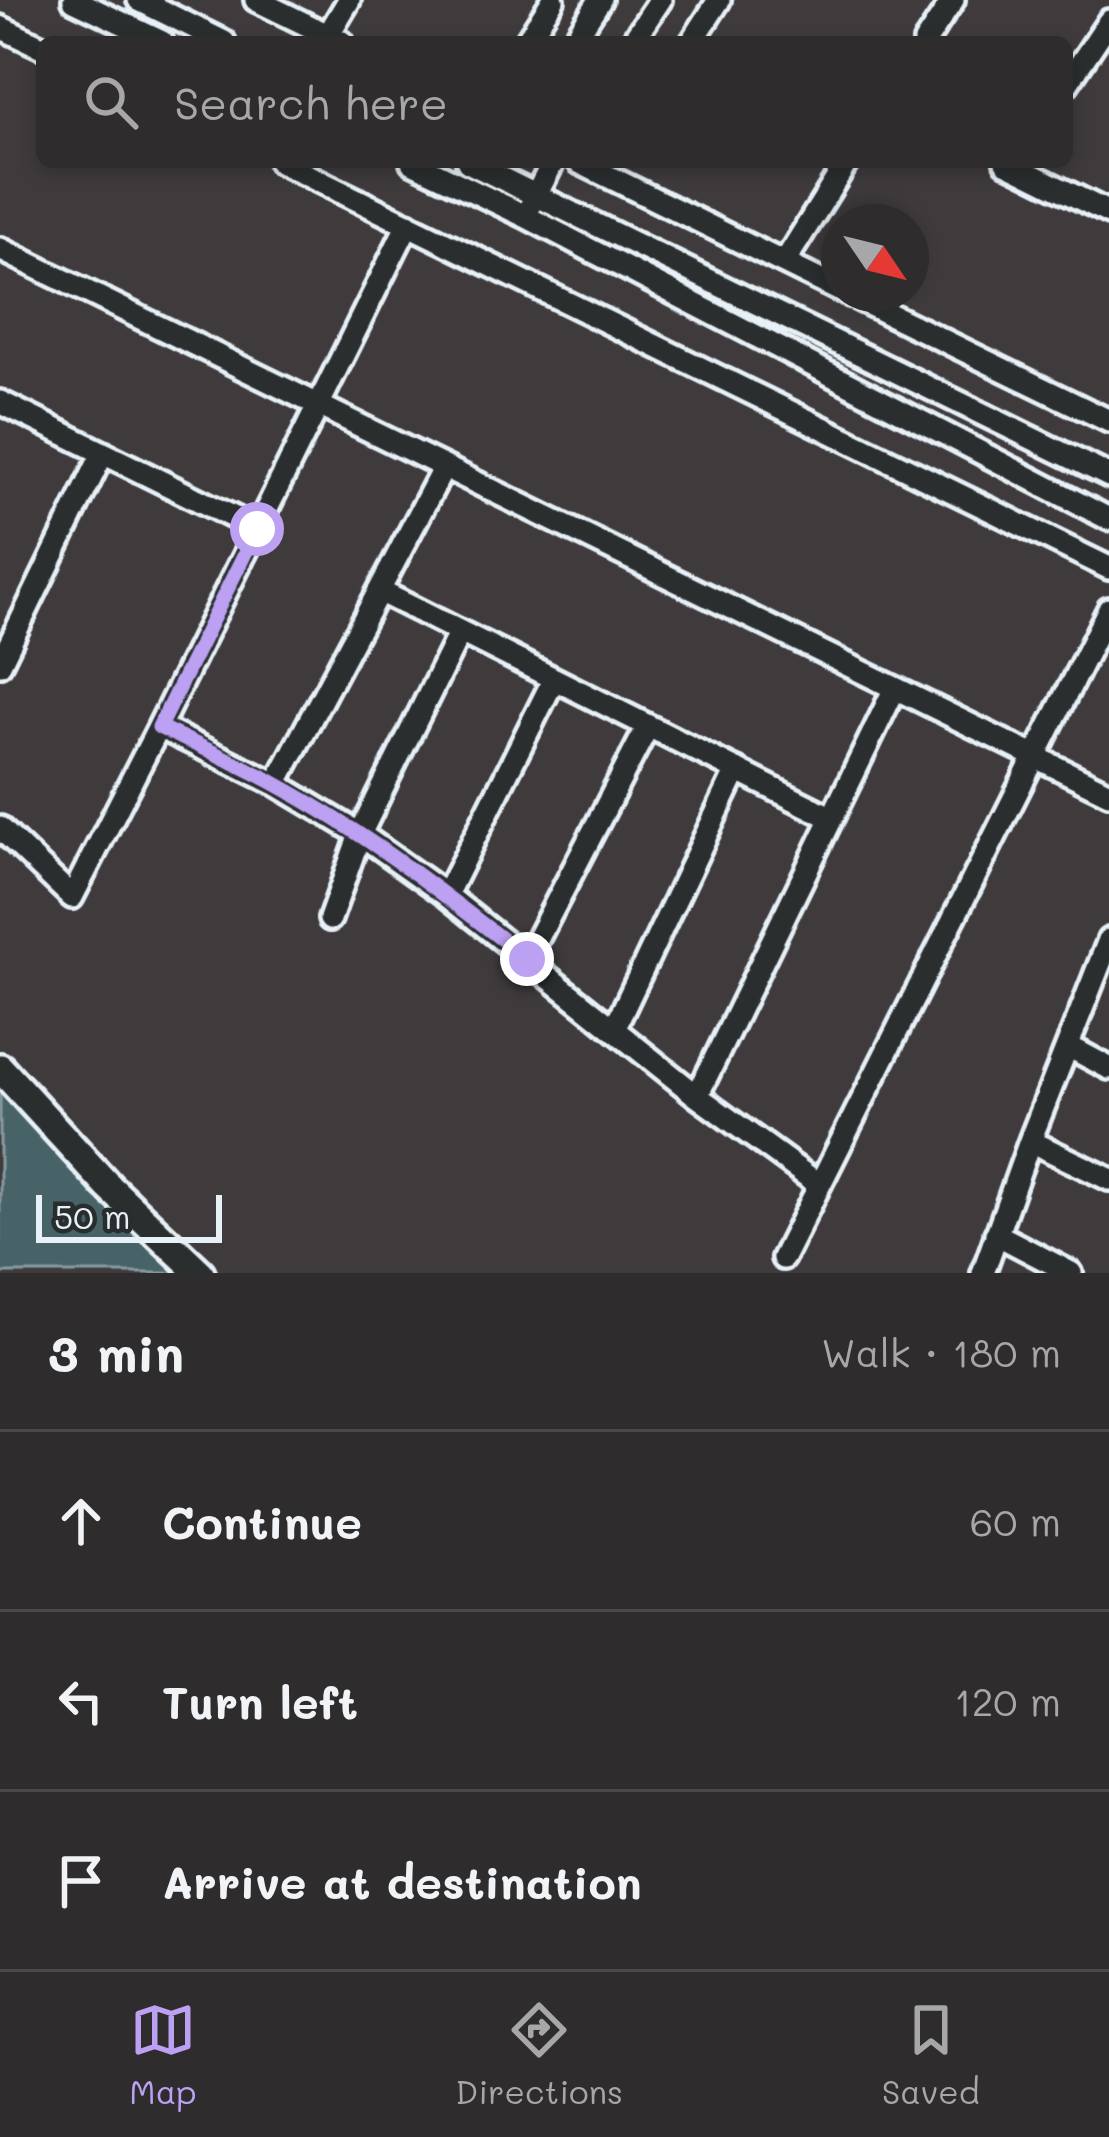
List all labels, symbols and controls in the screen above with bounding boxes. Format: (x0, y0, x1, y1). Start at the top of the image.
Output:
search box (36, 36, 1073, 168)
icon: search (78, 69, 144, 135)
text: Search here (174, 73, 448, 131)
north arrow (821, 204, 929, 312)
route start (230, 502, 284, 556)
route end (500, 932, 554, 986)
scale bar (36, 1189, 222, 1242)
text: 50 m (54, 1194, 130, 1237)
text: 3 min (48, 1318, 184, 1385)
text: Walk · 180 m (821, 1326, 1061, 1377)
icon: ahead (48, 1488, 114, 1554)
text: Continue (162, 1492, 362, 1550)
text: 60 m (970, 1495, 1061, 1546)
icon: left (48, 1668, 114, 1734)
text: Turn left (162, 1672, 358, 1730)
text: 120 m (954, 1675, 1061, 1726)
icon: arrive (48, 1848, 114, 1914)
text: Arrive at destination (162, 1852, 642, 1910)
tab: Map (129, 1997, 197, 2112)
tab: Directions (455, 1997, 623, 2112)
tab: Saved (882, 1997, 980, 2112)

